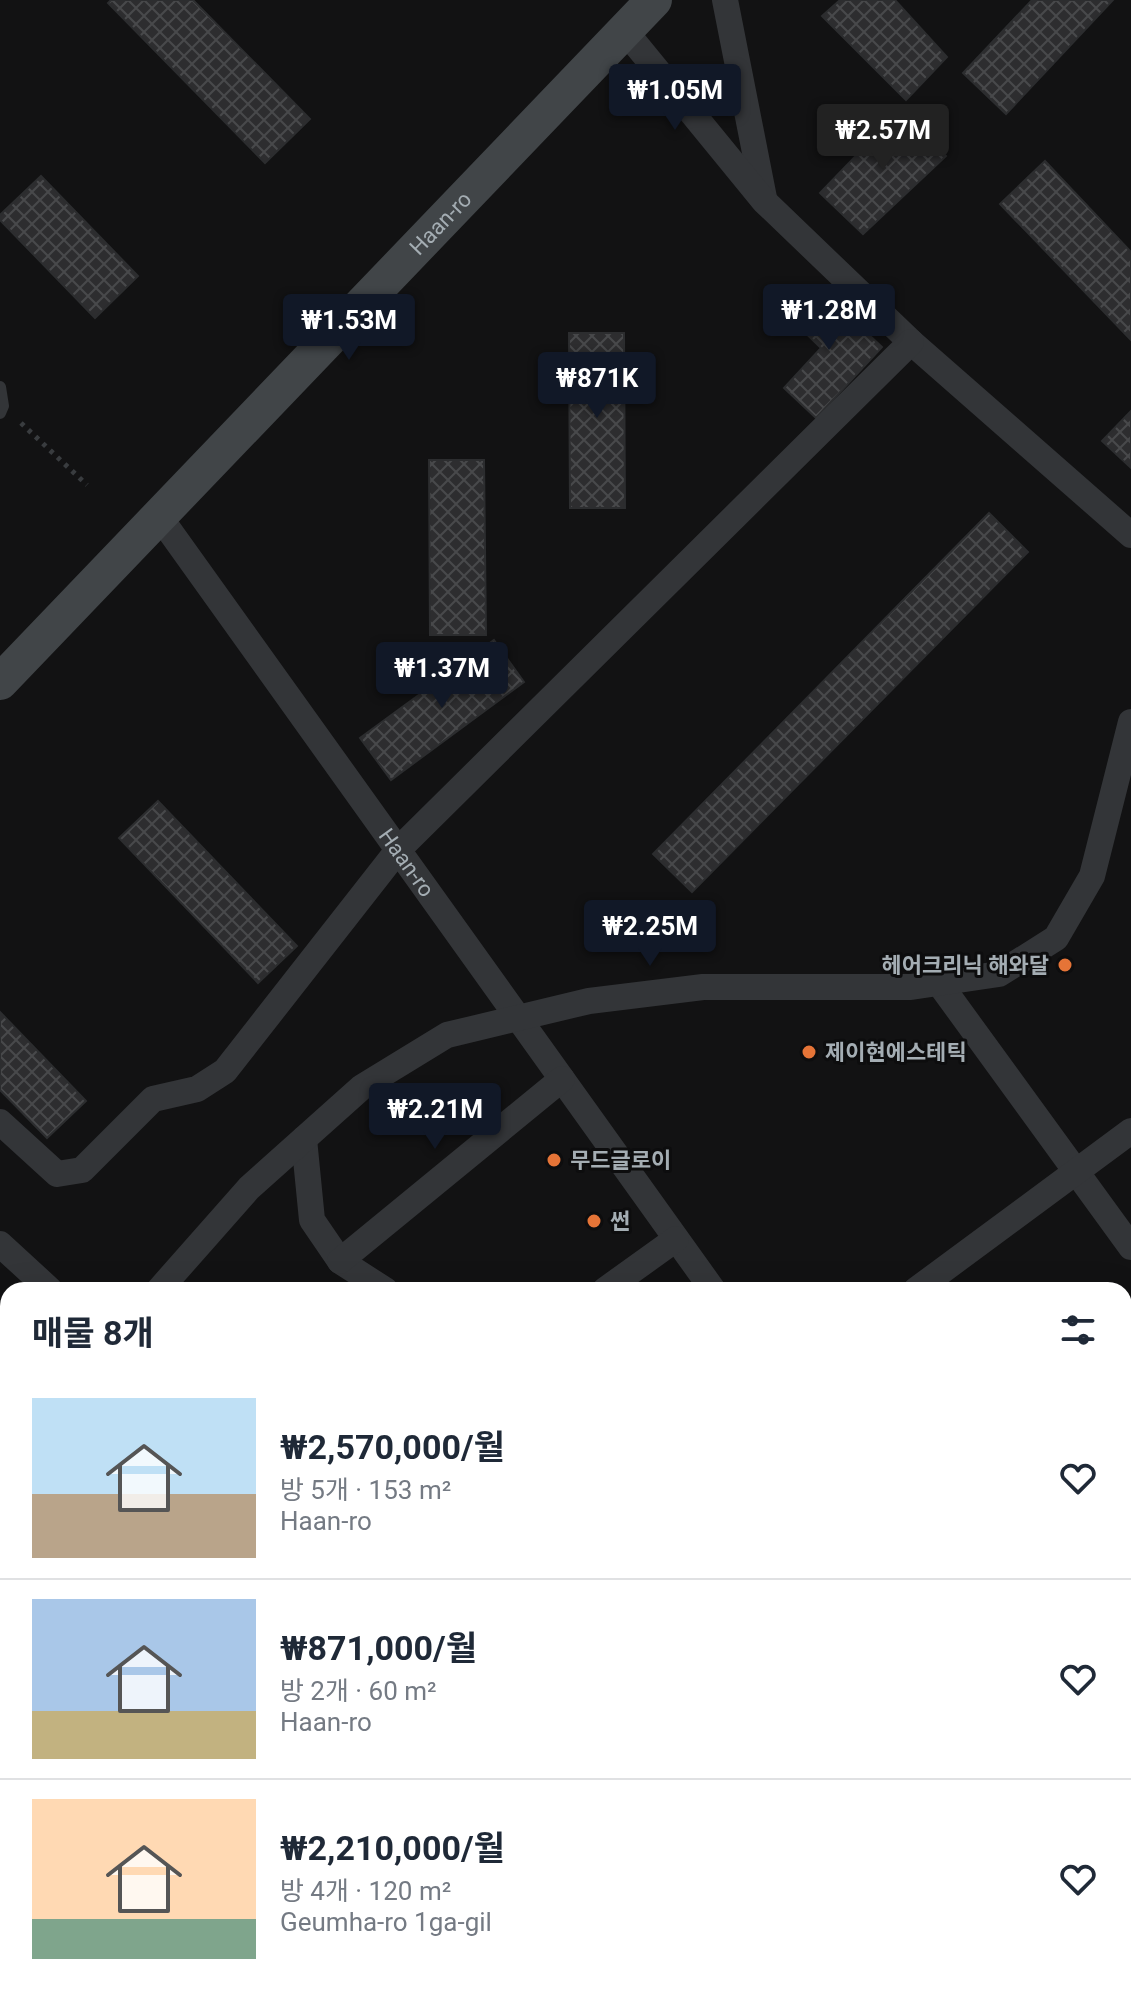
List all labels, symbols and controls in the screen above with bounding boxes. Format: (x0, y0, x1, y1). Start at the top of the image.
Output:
pin: ₩1.05M (610, 64, 740, 132)
text: ₩1.05M (627, 75, 723, 105)
pin: ₩2.57M (818, 104, 948, 172)
text: ₩2.57M (835, 115, 931, 145)
street label: Haan-ro (404, 186, 476, 260)
pin: ₩1.28M (764, 284, 894, 352)
pin: ₩1.53M (284, 294, 414, 362)
text: ₩1.28M (781, 295, 877, 325)
text: ₩1.53M (301, 305, 397, 335)
pin: ₩871K (541, 352, 653, 420)
text: ₩871K (556, 363, 638, 393)
pin: ₩1.37M (377, 642, 507, 710)
text: ₩1.37M (394, 653, 490, 683)
street label: Haan-ro (374, 824, 440, 901)
pin: ₩2.25M (585, 900, 715, 968)
text: ₩2.25M (602, 911, 698, 941)
place label: 헤어크리닉 해와달 (882, 953, 1049, 978)
marker: 헤어크리닉 해와달 (1056, 956, 1074, 974)
place label: 제이현에스테틱 (825, 1040, 967, 1065)
marker: 제이현에스테틱 (800, 1043, 818, 1061)
pin: ₩2.21M (370, 1083, 500, 1151)
text: ₩2.21M (387, 1094, 483, 1124)
place label: 무드글로이 (570, 1148, 671, 1173)
marker: 무드글로이 (545, 1151, 563, 1169)
place label: 썬 (610, 1209, 630, 1234)
marker: 썬 (585, 1212, 603, 1230)
icon: filters (1056, 1308, 1100, 1352)
text: 매물 8개 (32, 1313, 154, 1353)
text: ₩2,570,000/월 (280, 1427, 505, 1467)
icon: home (96, 1430, 192, 1526)
icon: heart (1056, 1456, 1100, 1500)
text: 방 5개 · 153 m² (280, 1475, 451, 1505)
text: Haan-ro (280, 1506, 372, 1536)
text: ₩871,000/월 (280, 1628, 477, 1668)
icon: home (96, 1631, 192, 1727)
icon: heart (1056, 1657, 1100, 1701)
text: 방 2개 · 60 m² (280, 1676, 437, 1706)
text: Haan-ro (280, 1707, 372, 1737)
text: ₩2,210,000/월 (280, 1828, 505, 1868)
icon: home (96, 1831, 192, 1927)
icon: heart (1056, 1857, 1100, 1901)
text: 방 4개 · 120 m² (280, 1876, 451, 1906)
text: Geumha-ro 1ga-gil (280, 1907, 492, 1937)

